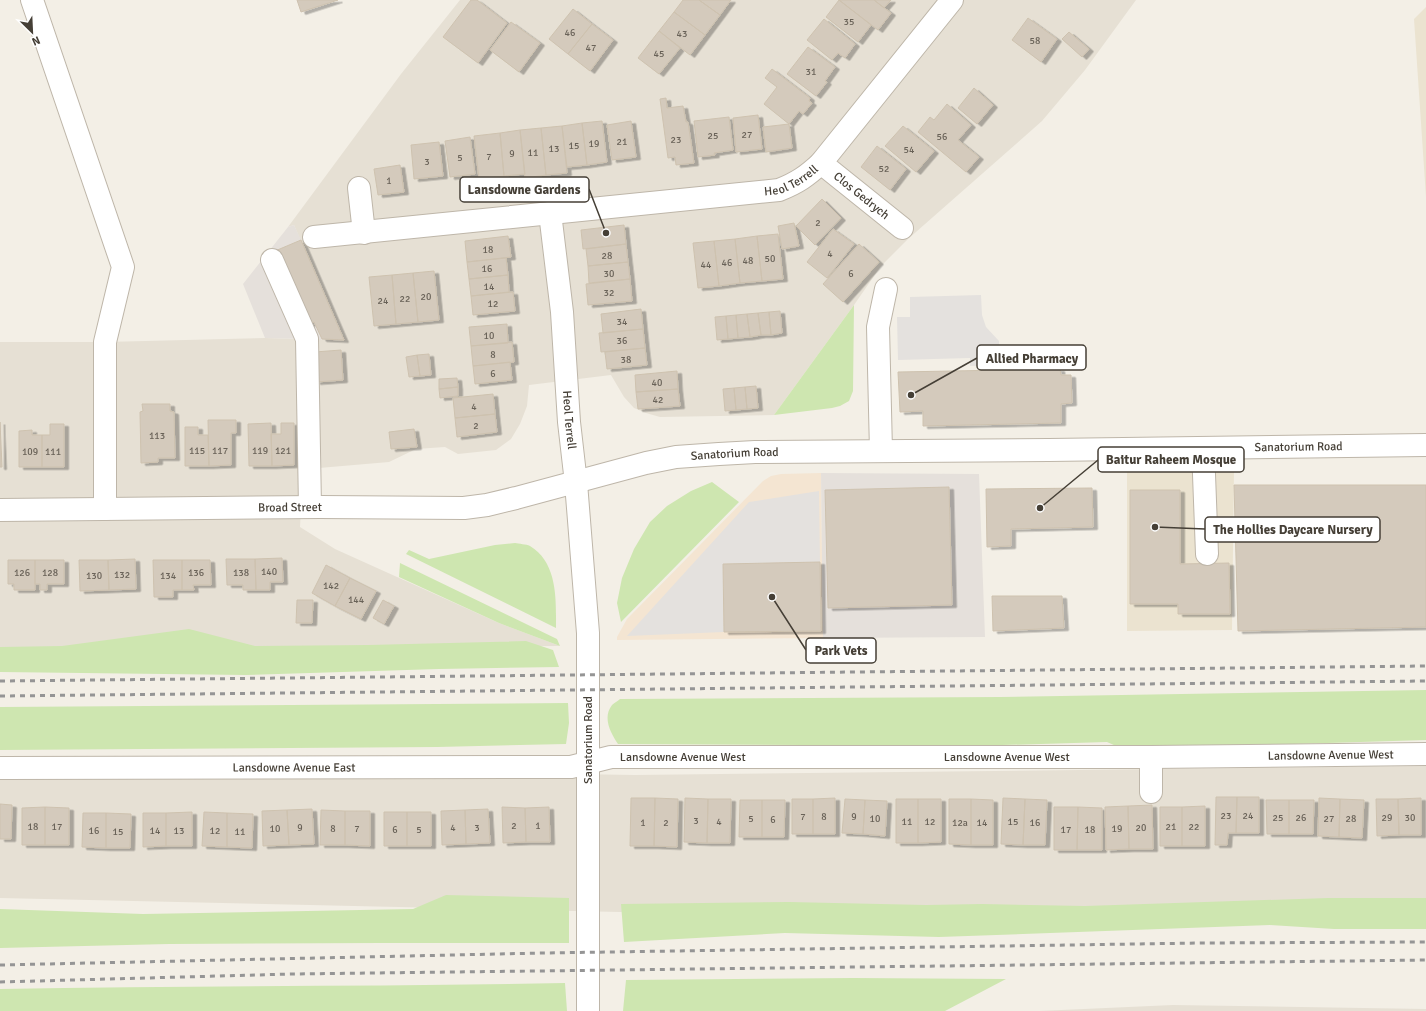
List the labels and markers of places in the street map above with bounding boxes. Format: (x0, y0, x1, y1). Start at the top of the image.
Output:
callout: Lansdowne Gardens (460, 177, 589, 202)
callout: Allied Pharmacy (977, 345, 1086, 370)
callout: Baitur Raheem Mosque (1098, 447, 1244, 472)
callout: The Hollies Daycare Nursery (1205, 517, 1380, 542)
callout: Park Vets (806, 638, 876, 663)

